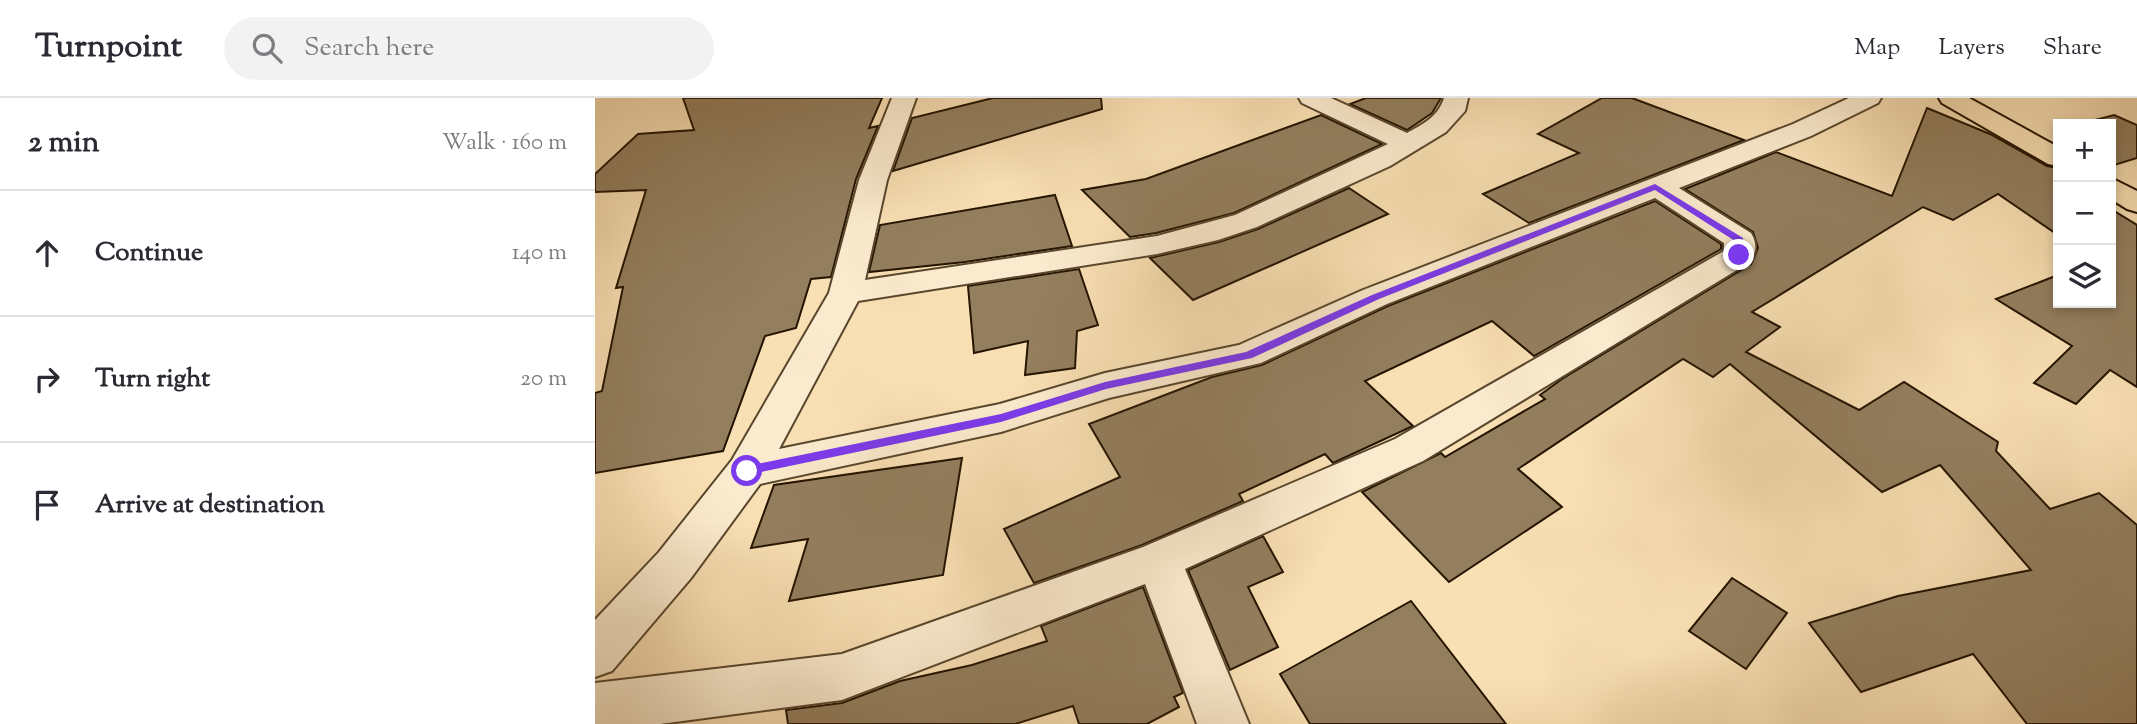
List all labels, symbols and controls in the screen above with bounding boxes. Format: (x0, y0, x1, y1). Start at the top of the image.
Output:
search box (224, 17, 714, 80)
text: Turnpoint (35, 24, 182, 72)
icon: search (248, 29, 286, 67)
text: Search here (304, 30, 434, 67)
text: Map (1854, 31, 1900, 65)
text: Layers (1938, 31, 2005, 65)
text: Share (2043, 31, 2102, 65)
map controls (2053, 119, 2116, 308)
button: + (2053, 119, 2116, 182)
text: 2 min (28, 122, 100, 165)
text: Walk · 160 m (442, 127, 567, 160)
button: − (2053, 182, 2116, 245)
icon: ahead (28, 234, 66, 272)
text: Continue (95, 235, 203, 272)
text: 140 m (512, 237, 567, 270)
route end (1723, 239, 1754, 270)
button: layers (2053, 245, 2116, 308)
icon: right (28, 360, 66, 398)
text: Turn right (95, 361, 210, 398)
text: 20 m (520, 363, 567, 396)
route start (731, 455, 762, 486)
icon: arrive (28, 486, 66, 524)
text: Arrive at destination (95, 487, 325, 524)

